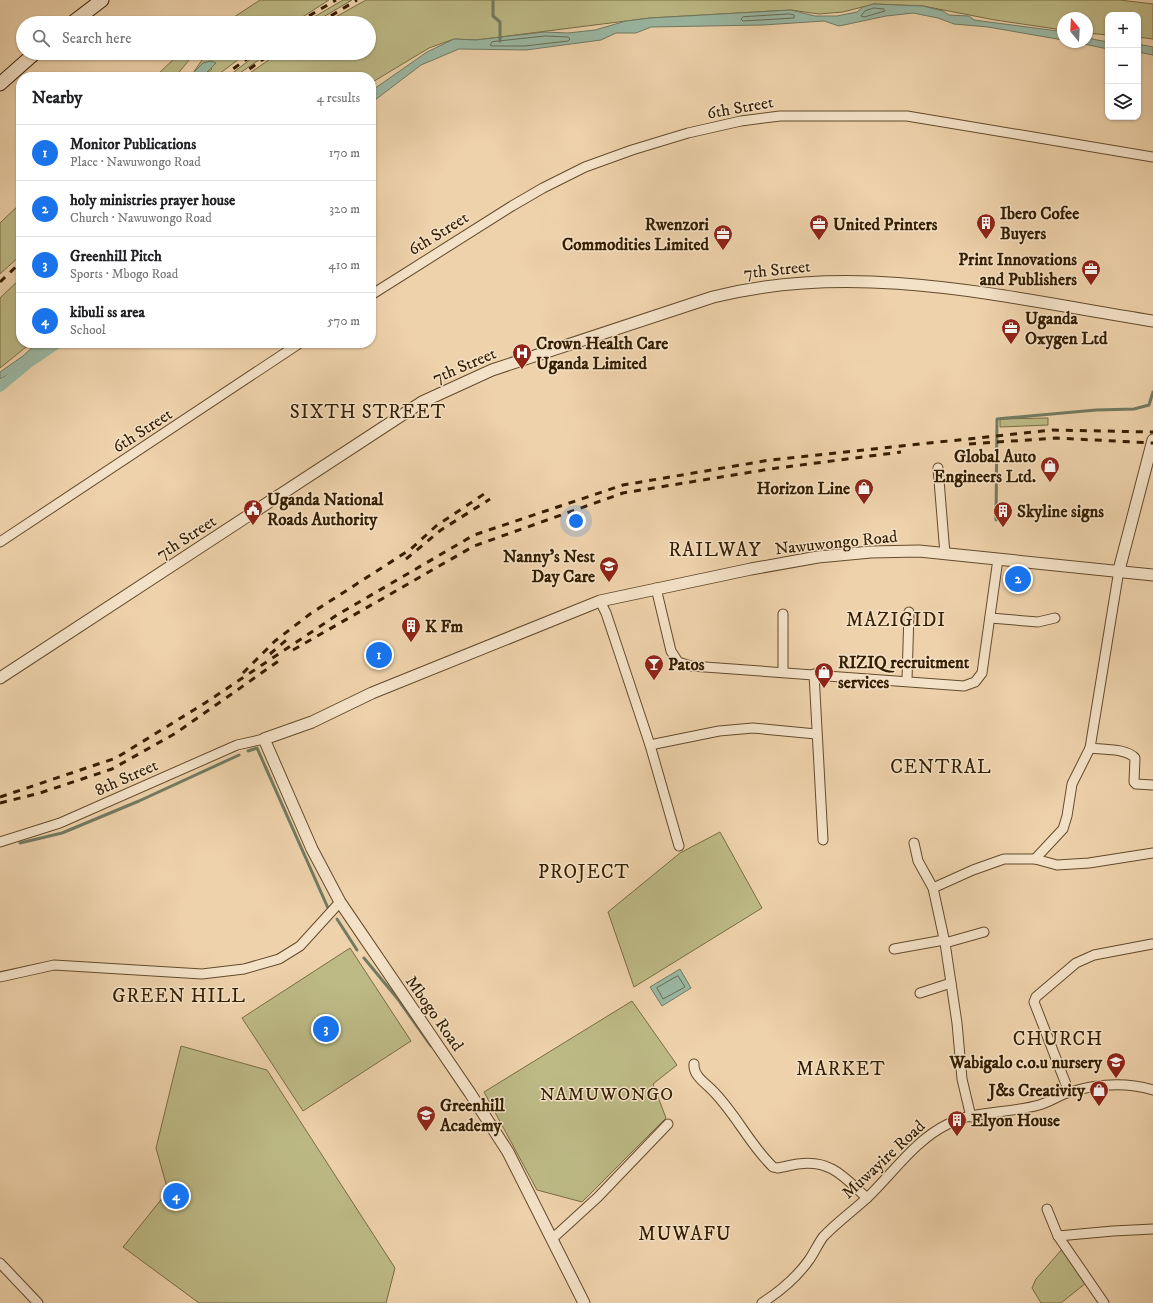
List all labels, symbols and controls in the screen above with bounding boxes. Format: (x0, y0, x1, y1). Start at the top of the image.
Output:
north arrow (1057, 12, 1093, 48)
map controls (1105, 12, 1141, 120)
button: + (1105, 12, 1141, 48)
search box (16, 16, 376, 60)
icon: search (30, 27, 52, 49)
text: Search here (62, 29, 131, 48)
button: − (1105, 48, 1141, 84)
button: layers (1105, 84, 1141, 120)
text: Nearby (32, 87, 82, 109)
text: 4 results (317, 90, 360, 106)
street label: 6th Street (705, 91, 776, 125)
text: Monitor Publications (70, 135, 196, 154)
text: 1 (43, 145, 47, 161)
text: 170 m (329, 145, 360, 161)
text: Place · Nawuwongo Road (70, 154, 201, 170)
text: holy ministries prayer house (70, 191, 235, 210)
text: 2 (42, 201, 48, 217)
text: 320 m (329, 201, 360, 217)
place label: Ibero Cofee Buyers (1000, 203, 1079, 245)
street label: 6th Street (404, 206, 473, 261)
text: Church · Nawuwongo Road (70, 210, 212, 226)
building icon: Ibero Cofee Buyers (975, 212, 997, 240)
office icon: United Printers (808, 213, 830, 241)
place label: Rwenzori Commodities Limited (562, 214, 710, 256)
place label: United Printers (833, 214, 938, 236)
office icon: Rwenzori Commodities Limited (712, 223, 734, 251)
text: Greenhill Pitch (70, 247, 162, 266)
place label: Print Innovations and Publishers (958, 249, 1077, 291)
street label: 7th Street (743, 255, 812, 284)
text: 3 (43, 257, 47, 273)
text: 410 m (328, 257, 360, 273)
office icon: Print Innovations and Publishers (1080, 258, 1102, 286)
text: Sports · Mbogo Road (70, 266, 178, 282)
text: kibuli ss area (70, 303, 145, 322)
place label: Uganda Oxygen Ltd (1025, 308, 1108, 350)
text: 4 (41, 313, 49, 329)
text: 570 m (327, 313, 360, 329)
office icon: Uganda Oxygen Ltd (1000, 317, 1022, 345)
text: School (70, 322, 106, 338)
place label: Crown Health Care Uganda Limited (536, 333, 668, 375)
street label: 7th Street (429, 342, 500, 389)
hospital icon: Crown Health Care Uganda Limited (511, 342, 533, 370)
district label: SIXTH STREET (290, 401, 446, 424)
street label: 6th Street (108, 403, 177, 458)
place label: Global Auto Engineers Ltd. (934, 446, 1036, 488)
shop icon: Global Auto Engineers Ltd. (1039, 455, 1061, 483)
shop icon: Horizon Line (853, 477, 875, 505)
place label: Horizon Line (756, 478, 850, 500)
place label: Uganda National Roads Authority (267, 489, 384, 531)
public building icon: Uganda National Roads Authority (242, 498, 264, 526)
building icon: Skyline signs (992, 500, 1014, 528)
place label: Skyline signs (1017, 501, 1104, 523)
street label: 7th Street (152, 510, 221, 565)
your location (566, 511, 586, 531)
street label: Nawuwongo Road (774, 526, 899, 560)
district label: RAILWAY (669, 539, 761, 562)
place label: Nanny's Nest Day Care (503, 546, 596, 588)
school or university icon: Nanny's Nest Day Care (598, 555, 620, 583)
pin: 2 (1005, 564, 1031, 594)
district label: MAZIGIDI (846, 609, 946, 632)
building icon: K Fm (400, 615, 422, 643)
place label: K Fm (425, 616, 463, 638)
pin: 1 (366, 640, 392, 670)
place label: RIZIQ recruitment services (838, 652, 970, 694)
bar icon: Patos (643, 653, 665, 681)
place label: Patos (668, 654, 705, 676)
shop icon: RIZIQ recruitment services (813, 661, 835, 689)
street label: 8th Street (91, 754, 162, 802)
district label: CENTRAL (890, 756, 992, 779)
district label: PROJECT (538, 861, 630, 884)
street label: Mbogo Road (400, 972, 468, 1056)
district label: GREEN HILL (112, 985, 246, 1008)
pin: 3 (313, 1014, 339, 1044)
district label: CHURCH (1013, 1028, 1103, 1051)
school or university icon: Wabigalo c.o.u nursery (1105, 1051, 1127, 1079)
place label: Wabigalo c.o.u nursery (948, 1052, 1103, 1074)
district label: MARKET (796, 1058, 886, 1081)
shop icon: J&s Creativity (1088, 1079, 1110, 1107)
place label: J&s Creativity (987, 1080, 1086, 1102)
district label: NAMUWONGO (540, 1084, 674, 1106)
place label: Greenhill Academy (439, 1095, 506, 1137)
school or university icon: Greenhill Academy (415, 1104, 437, 1132)
building icon: Elyon House (946, 1109, 968, 1137)
place label: Elyon House (971, 1110, 1060, 1132)
street label: Muwayire Road (837, 1115, 930, 1204)
pin: 4 (163, 1181, 189, 1211)
district label: MUWAFU (638, 1223, 732, 1246)

